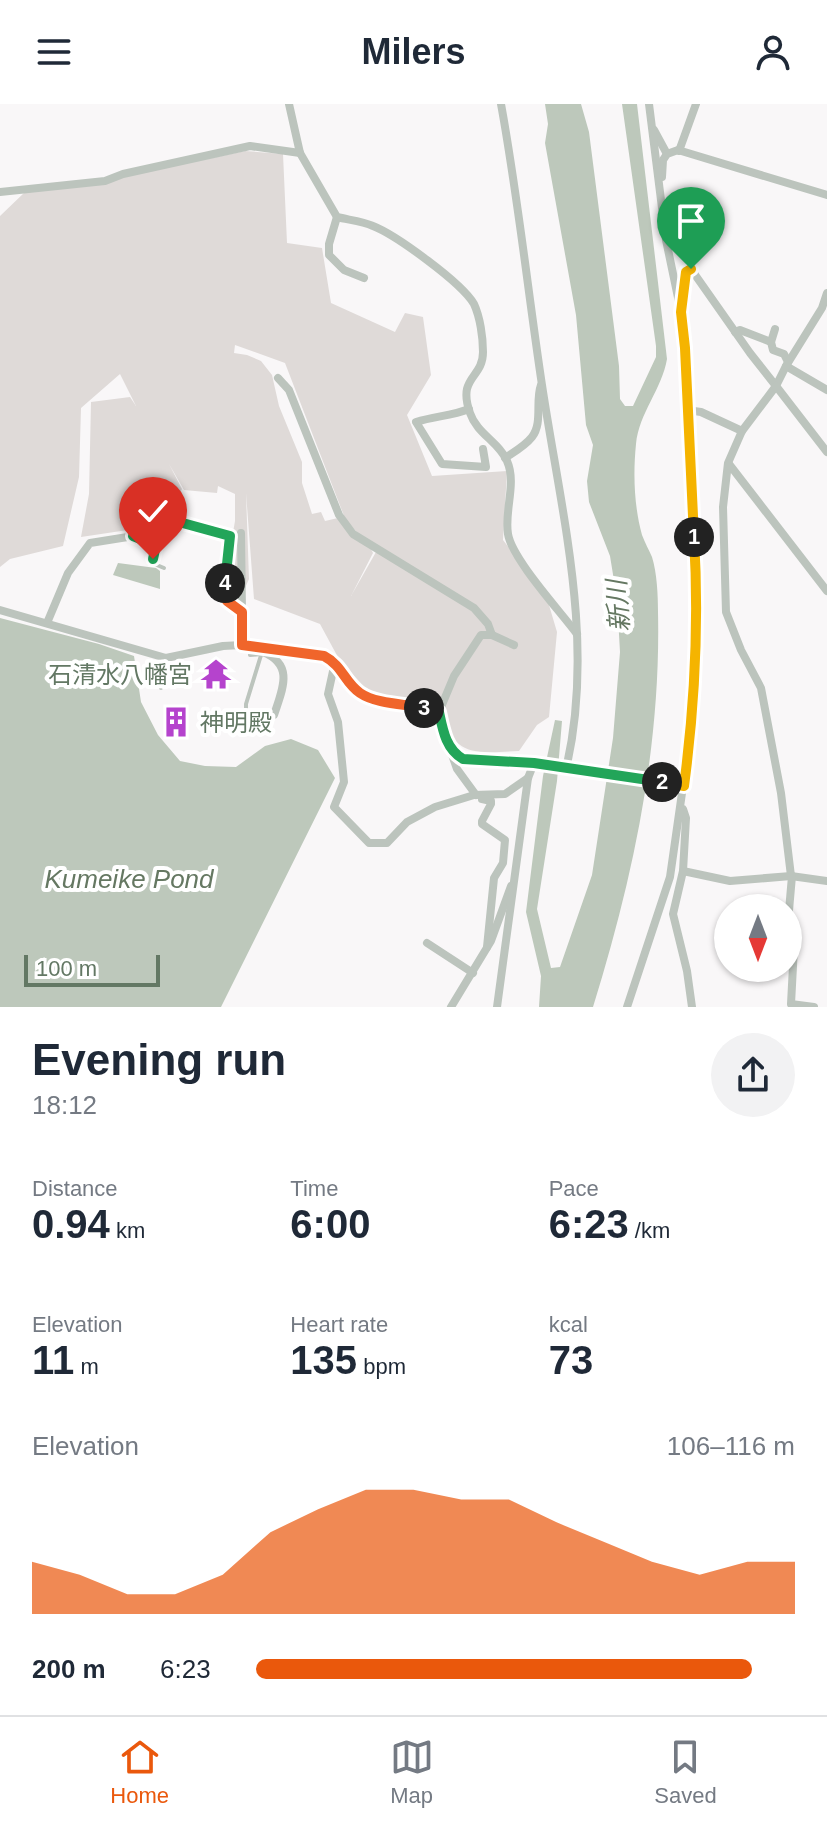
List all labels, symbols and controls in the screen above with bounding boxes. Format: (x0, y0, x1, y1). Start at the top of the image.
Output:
icon: menu (32, 30, 76, 74)
icon: person (751, 30, 795, 74)
text: Milers (361, 31, 466, 72)
pin (657, 187, 725, 269)
icon: arrive (669, 199, 713, 243)
pin (119, 477, 187, 559)
icon: check (131, 489, 175, 533)
pin: 1 (674, 517, 714, 557)
text: 1 (688, 524, 700, 549)
pin: 4 (205, 563, 245, 603)
text: 4 (219, 570, 231, 595)
water label: 新川 (601, 576, 635, 633)
temple icon: 石清水八幡宮 (199, 657, 233, 691)
place label: 石清水八幡宮 (48, 661, 192, 688)
pin: 3 (404, 688, 444, 728)
text: 3 (418, 695, 430, 720)
building icon: 神明殿 (159, 705, 193, 739)
place label: 神明殿 (200, 709, 272, 736)
pin: 2 (642, 762, 682, 802)
text: 2 (656, 769, 668, 794)
water label: Kumeike Pond (44, 864, 215, 894)
north arrow (714, 894, 802, 982)
map controls (714, 894, 802, 982)
scale bar (24, 951, 160, 987)
text: 100 m (36, 956, 97, 981)
button: share (711, 1033, 795, 1117)
text: Evening run (32, 1035, 286, 1084)
text: 18:12 (32, 1090, 97, 1120)
text: Distance (32, 1176, 118, 1201)
text: Time (290, 1176, 338, 1201)
text: Pace (549, 1176, 599, 1201)
text: 0.94 (32, 1202, 110, 1246)
text: 6:00 (290, 1202, 370, 1246)
text: 6:23 (549, 1202, 629, 1246)
text: km (110, 1218, 145, 1243)
text: /km (629, 1218, 670, 1243)
text: Elevation (32, 1312, 123, 1337)
text: Heart rate (290, 1312, 388, 1337)
text: kcal (549, 1312, 588, 1337)
text: 11 (32, 1338, 74, 1382)
text: 135 (290, 1338, 357, 1382)
text: 73 (549, 1338, 593, 1382)
text: m (74, 1354, 99, 1379)
text: bpm (357, 1354, 406, 1379)
text: Elevation (32, 1431, 139, 1461)
text: 106–116 m (667, 1431, 795, 1461)
text: 200 m (32, 1654, 106, 1684)
text: 6:23 (160, 1654, 211, 1684)
tab: Home (110, 1735, 169, 1809)
tab: Map (390, 1735, 434, 1809)
tab: Saved (654, 1735, 717, 1809)

